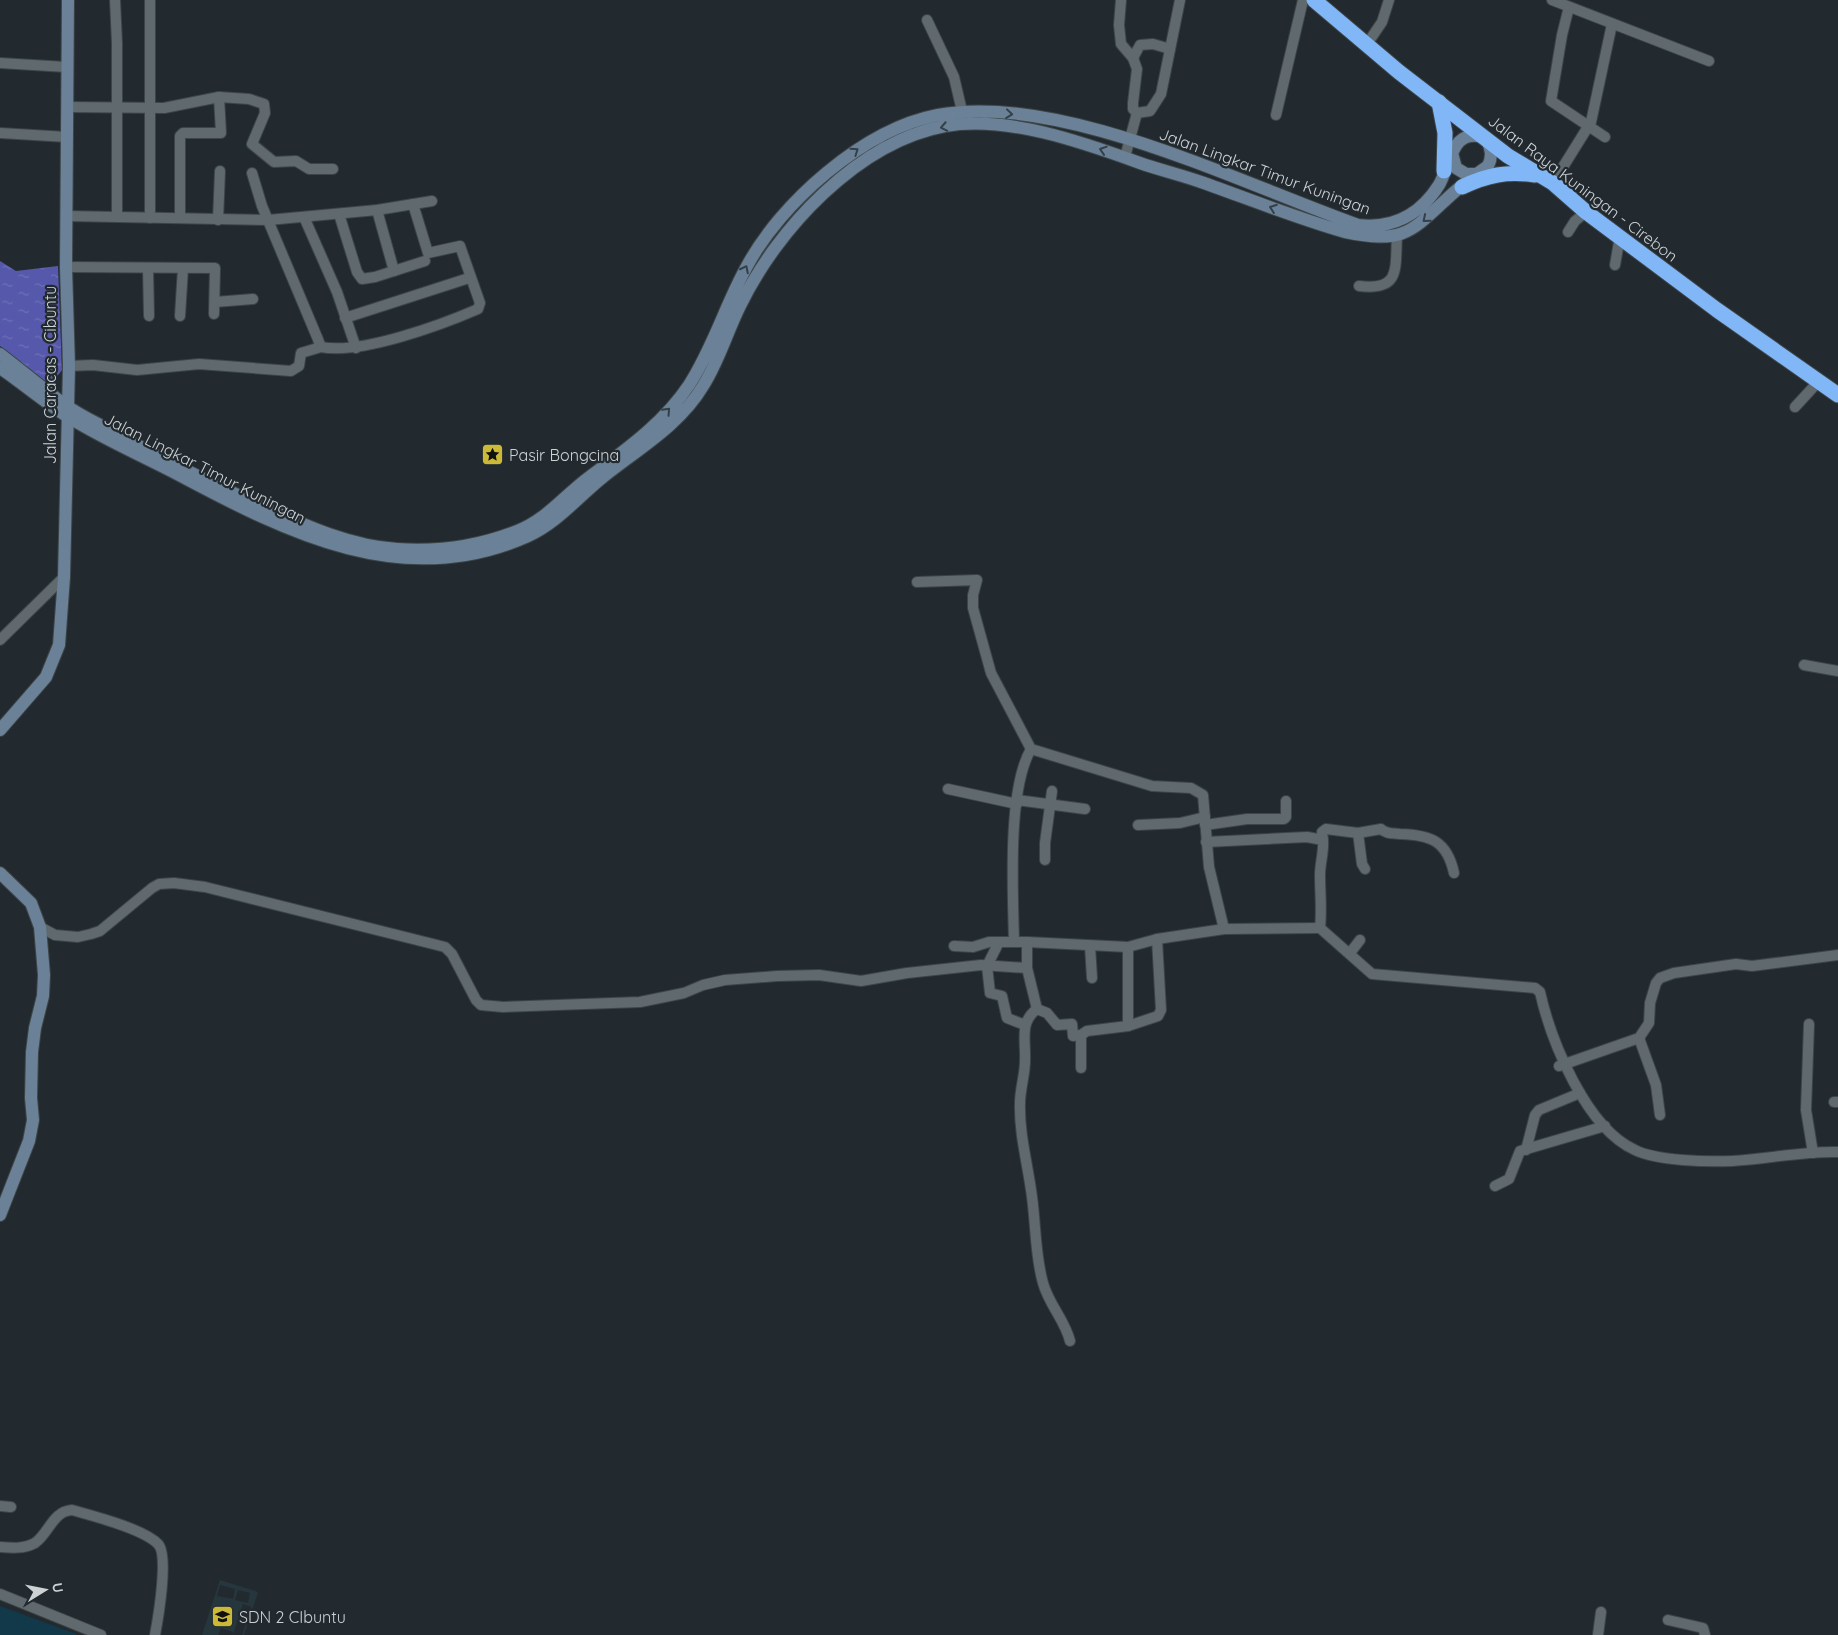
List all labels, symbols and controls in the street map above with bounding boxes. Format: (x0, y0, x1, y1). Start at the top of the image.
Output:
one-way arrow (1005, 108, 1013, 119)
street label: Jalan Raya Kuningan - Cirebon (1484, 110, 1682, 266)
one-way arrow (939, 121, 948, 132)
street label: Jalan Lingkar Timur Kuningan (1157, 123, 1373, 219)
one-way arrow (1099, 145, 1108, 155)
one-way arrow (849, 148, 859, 157)
one-way arrow (1269, 204, 1278, 214)
one-way arrow (1423, 214, 1432, 223)
one-way arrow (739, 266, 749, 275)
street label: Jalan Caracas - Cibuntu (40, 286, 60, 464)
one-way arrow (661, 407, 670, 416)
street label: Jalan Lingkar Timur Kuningan (101, 408, 309, 528)
place icon: Pasir Bongcina (481, 443, 505, 467)
place label: Pasir Bongcina (509, 445, 619, 465)
north arrow (20, 1565, 70, 1615)
text: U (48, 1581, 68, 1594)
school or university icon: SDN 2 CIbuntu (211, 1605, 235, 1629)
place label: SDN 2 CIbuntu (239, 1607, 346, 1627)

